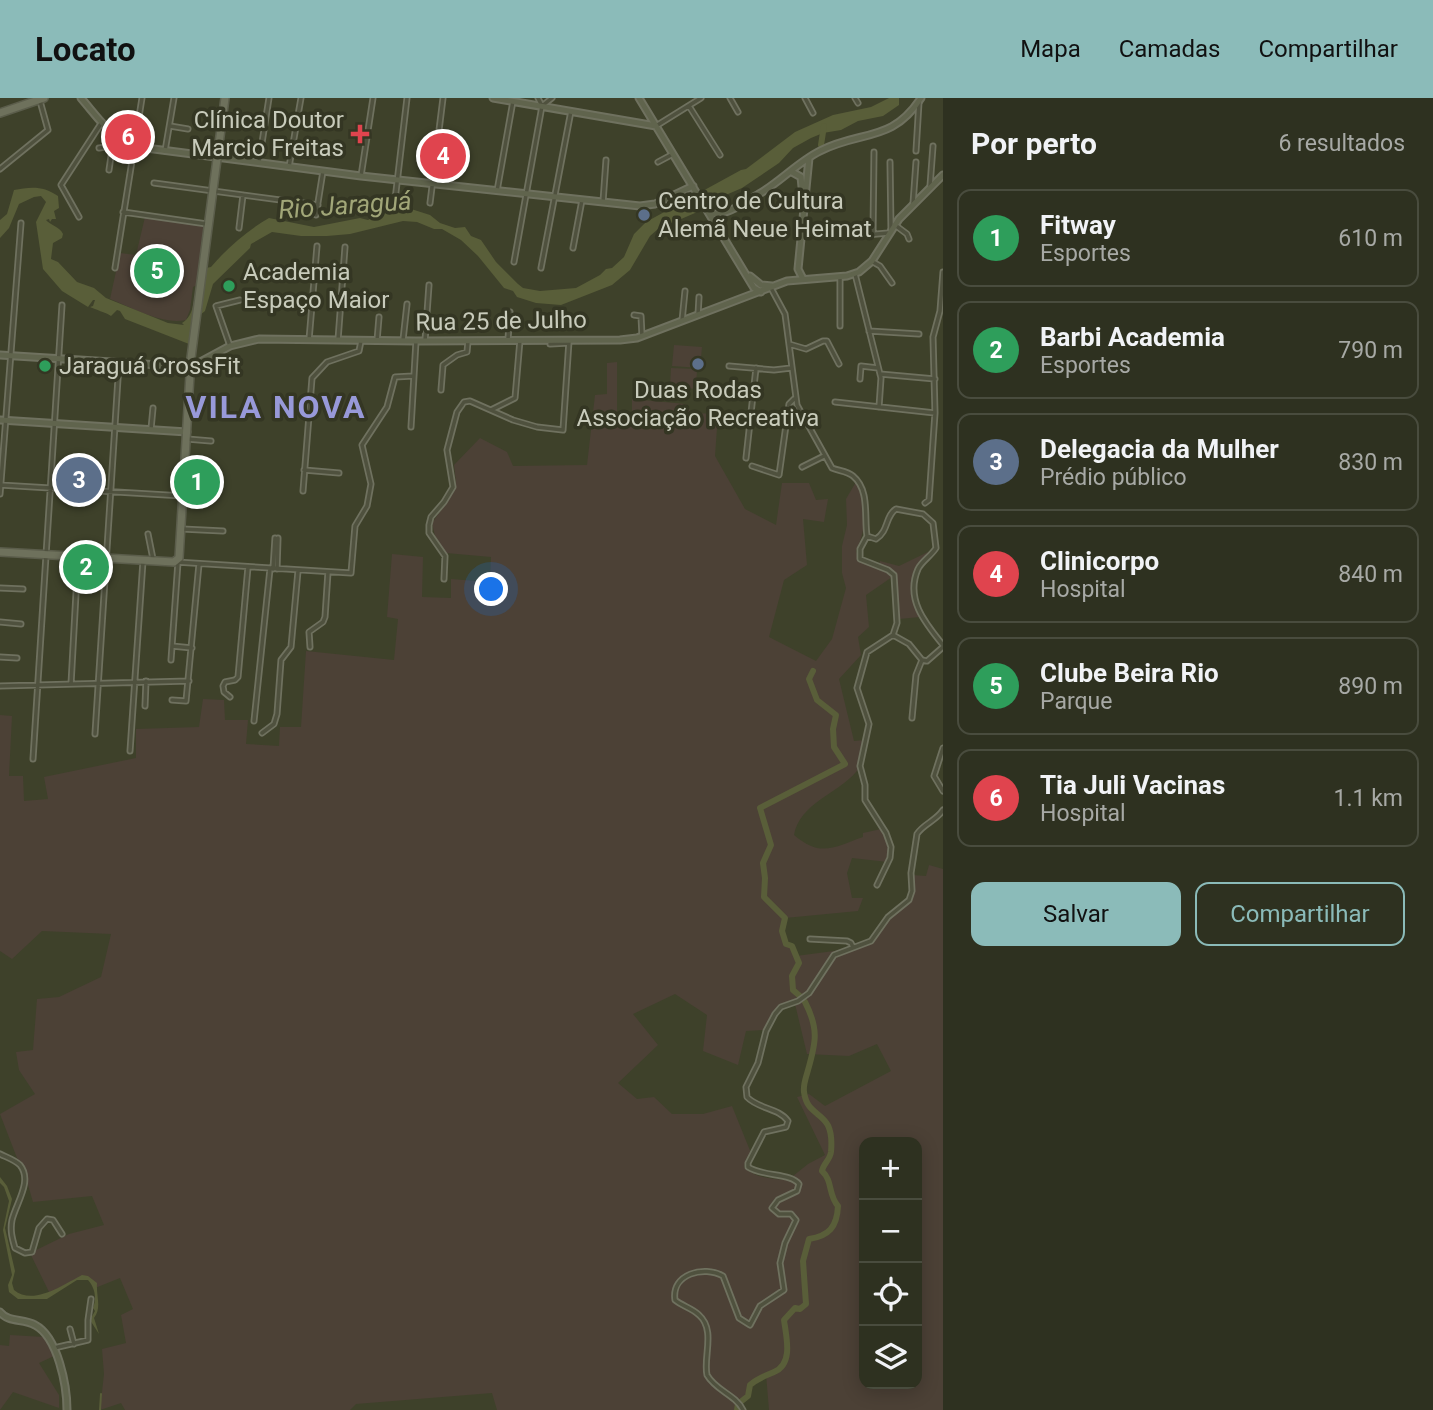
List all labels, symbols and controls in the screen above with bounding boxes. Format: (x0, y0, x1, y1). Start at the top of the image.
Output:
text: Locato (35, 30, 136, 69)
text: Mapa (1020, 35, 1081, 63)
text: Camadas (1119, 35, 1220, 63)
text: Compartilhar (1258, 35, 1398, 63)
place label: Clínica Doutor Marcio Freitas (191, 106, 344, 162)
pin: 6 (105, 111, 151, 163)
marker: Clínica Doutor Marcio Freitas (350, 124, 370, 144)
text: Por perto (971, 126, 1097, 161)
pin: 4 (420, 130, 466, 182)
text: 6 resultados (1278, 130, 1405, 157)
water label: Rio Jaraguá (277, 185, 413, 225)
place label: Centro de Cultura Alemã Neue Heimat (658, 187, 872, 243)
marker: Centro de Cultura Alemã Neue Heimat (636, 207, 652, 223)
text: Fitway (1040, 210, 1116, 240)
text: 1 (989, 225, 1003, 252)
text: 610 m (1338, 225, 1403, 252)
text: Esportes (1040, 240, 1131, 267)
pin: 5 (134, 245, 180, 297)
place label: Academia Espaço Maior (243, 258, 389, 314)
marker: Academia Espaço Maior (221, 278, 237, 294)
street label: Rua 25 de Julho (415, 306, 587, 336)
text: Barbi Academia (1040, 322, 1225, 352)
text: 2 (989, 337, 1003, 364)
text: 790 m (1338, 337, 1403, 364)
place label: Jaraguá CrossFit (59, 352, 241, 380)
text: Esportes (1040, 352, 1131, 379)
marker: Duas Rodas Associação Recreativa (690, 356, 706, 372)
marker: Jaraguá CrossFit (37, 358, 53, 374)
place label: Duas Rodas Associação Recreativa (577, 376, 819, 432)
district label: VILA NOVA (186, 388, 366, 426)
text: Delegacia da Mulher (1040, 434, 1279, 464)
text: 3 (989, 449, 1003, 476)
text: 830 m (1338, 449, 1403, 476)
pin: 3 (56, 454, 102, 506)
pin: 1 (174, 456, 220, 508)
text: Prédio público (1040, 464, 1187, 491)
pin: 2 (63, 541, 109, 593)
text: Clinicorpo (1040, 546, 1159, 576)
text: 4 (989, 561, 1003, 588)
text: 840 m (1338, 561, 1403, 588)
your location (474, 572, 508, 606)
text: Hospital (1040, 576, 1126, 603)
text: Clube Beira Rio (1040, 658, 1219, 688)
text: 5 (989, 673, 1003, 700)
text: 890 m (1338, 673, 1403, 700)
text: Parque (1040, 688, 1112, 715)
text: Tia Juli Vacinas (1040, 770, 1225, 800)
text: 6 (989, 785, 1003, 812)
text: 1.1 km (1334, 785, 1403, 812)
text: Hospital (1040, 800, 1126, 827)
button: Salvar (971, 882, 1181, 946)
button: Compartilhar (1195, 882, 1405, 946)
map controls (859, 1137, 922, 1389)
button: + (859, 1137, 922, 1200)
button: − (859, 1200, 922, 1263)
button: locate (859, 1263, 922, 1326)
button: layers (859, 1326, 922, 1389)

